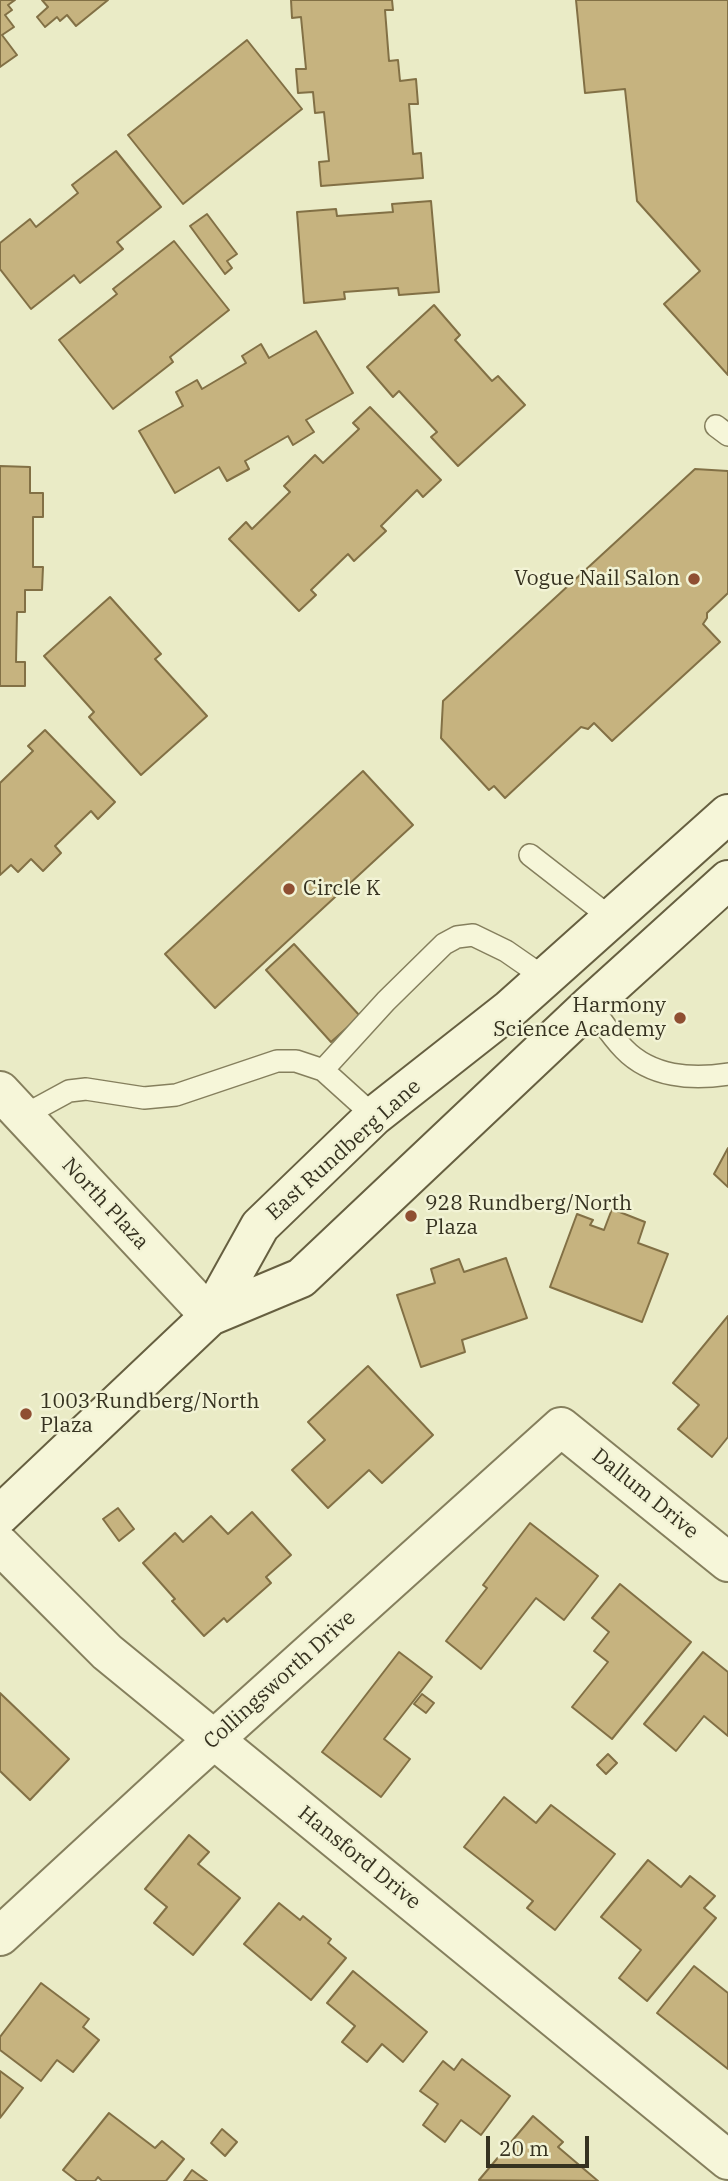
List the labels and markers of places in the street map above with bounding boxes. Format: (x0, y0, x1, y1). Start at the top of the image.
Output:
place label: Vogue Nail Salon (514, 566, 680, 592)
marker: Vogue Nail Salon (686, 571, 702, 587)
place label: Circle K (303, 876, 381, 902)
marker: Circle K (281, 881, 297, 897)
place label: Harmony Science Academy (493, 993, 666, 1043)
marker: Harmony Science Academy (672, 1010, 688, 1026)
place label: 928 Rundberg/North Plaza (425, 1191, 632, 1241)
marker: 928 Rundberg/North Plaza (403, 1208, 419, 1224)
place label: 1003 Rundberg/North Plaza (40, 1389, 260, 1439)
marker: 1003 Rundberg/North Plaza (18, 1406, 34, 1422)

